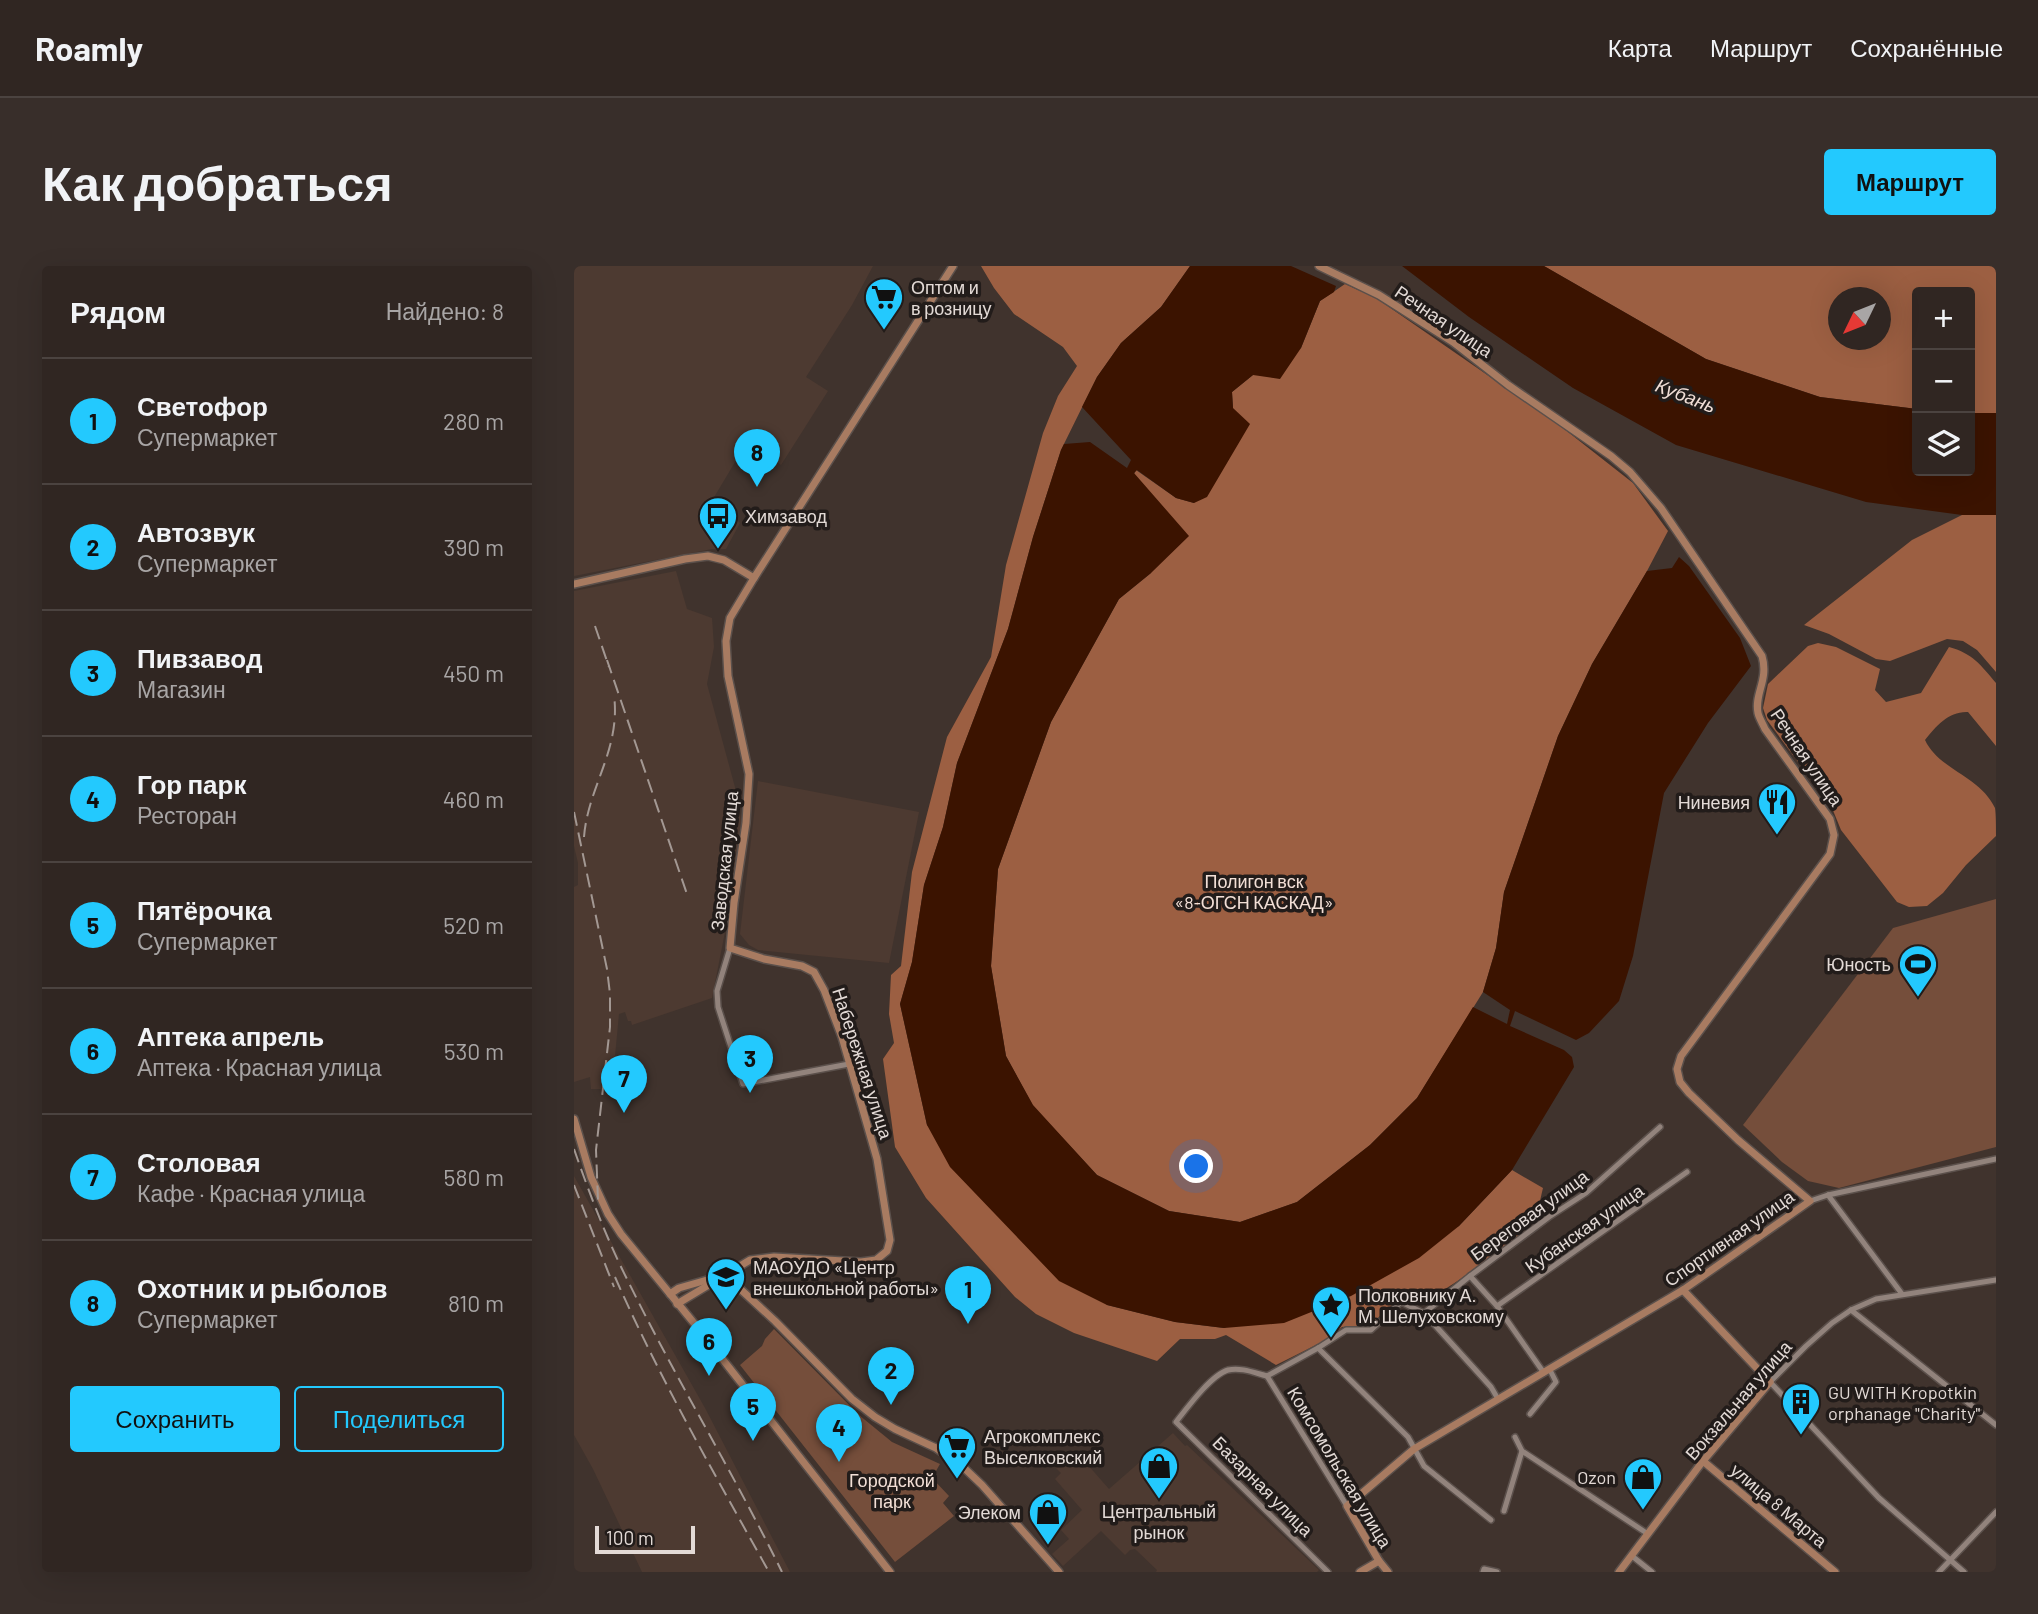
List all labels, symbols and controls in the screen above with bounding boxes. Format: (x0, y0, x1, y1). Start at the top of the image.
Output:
text: Roamly (35, 28, 143, 68)
text: Карта (1608, 33, 1672, 62)
text: Маршрут (1710, 33, 1812, 62)
text: Сохранённые (1850, 33, 2003, 62)
button: Маршрут (1824, 149, 1996, 215)
text: Как добраться (42, 152, 393, 211)
supermarket icon: Оптом и в розницу (863, 276, 905, 331)
place label: Оптом и в розницу (911, 276, 992, 319)
street label: Речная улица (1391, 280, 1498, 362)
north arrow (1828, 287, 1891, 350)
map controls (1912, 287, 1975, 476)
button: + (1912, 287, 1975, 350)
text: Рядом (70, 293, 166, 329)
text: Найдено: 8 (386, 297, 504, 325)
button: − (1912, 350, 1975, 413)
water label: Кубань (1653, 373, 1719, 417)
text: Светофор (137, 390, 268, 421)
text: 1 (89, 407, 97, 435)
text: 280 m (443, 407, 504, 435)
button: layers (1912, 413, 1975, 476)
text: Супермаркет (137, 423, 277, 451)
pin: 8 (734, 429, 780, 487)
bus stop icon: Химзавод (697, 495, 739, 550)
place label: Химзавод (745, 505, 827, 527)
text: Автозвук (137, 516, 255, 547)
text: 2 (87, 533, 99, 561)
text: 390 m (444, 533, 504, 561)
text: Супермаркет (137, 549, 277, 577)
text: Пивзавод (137, 642, 262, 673)
text: 3 (87, 659, 99, 687)
text: 450 m (443, 659, 504, 687)
text: Магазин (137, 675, 226, 703)
street label: Речная улица (1766, 704, 1848, 811)
text: Гор парк (137, 768, 246, 799)
restaurant icon: Ниневия (1756, 781, 1798, 836)
text: 4 (86, 785, 100, 813)
text: 460 m (443, 785, 504, 813)
street label: Заводская улица (706, 789, 742, 932)
place label: Ниневия (1678, 791, 1750, 813)
text: Ресторан (137, 801, 237, 829)
park label: Полигон вск «8-ОГСН КАСКАД» (1175, 870, 1333, 913)
text: Пятёрочка (137, 894, 272, 925)
text: 5 (87, 911, 99, 939)
text: 520 m (443, 911, 504, 939)
text: Супермаркет (137, 927, 277, 955)
sports icon: Юность (1897, 943, 1939, 998)
place label: Юность (1826, 953, 1891, 975)
street label: Набережная улица (828, 985, 898, 1142)
text: Аптека апрель (137, 1020, 324, 1051)
pin: 3 (727, 1035, 773, 1093)
text: 6 (87, 1037, 99, 1065)
text: 530 m (444, 1037, 504, 1065)
text: Аптека · Красная улица (137, 1053, 382, 1081)
pin: 7 (601, 1055, 647, 1113)
text: Столовая (137, 1146, 261, 1177)
your location (1179, 1149, 1213, 1183)
text: 7 (87, 1163, 99, 1191)
text: 580 m (444, 1163, 504, 1191)
street label: Береговая улица (1466, 1164, 1593, 1265)
street label: Кубанская улица (1520, 1178, 1648, 1277)
text: Кафе · Красная улица (137, 1179, 365, 1207)
street label: Спортивная улица (1660, 1185, 1799, 1291)
school or university icon: МАОУДО «Центр внешкольной работы» (705, 1256, 747, 1311)
place label: МАОУДО «Центр внешкольной работы» (753, 1256, 939, 1299)
pin: 1 (945, 1266, 991, 1324)
text: Охотник и рыболов (137, 1272, 388, 1303)
place icon: Полковнику А. М. Шелуховскому (1310, 1284, 1352, 1339)
place label: Полковнику А. М. Шелуховскому (1358, 1284, 1504, 1327)
text: 8 (87, 1289, 99, 1317)
text: 810 m (448, 1289, 504, 1317)
text: Супермаркет (137, 1305, 277, 1333)
pin: 6 (686, 1318, 732, 1376)
street label: Вокзальная улица (1680, 1335, 1796, 1464)
pin: 2 (868, 1347, 914, 1405)
building icon: GU WITH Kropotkin orphanage "Charity" (1780, 1381, 1822, 1436)
place label: GU WITH Kropotkin orphanage "Charity" (1828, 1381, 1980, 1424)
street label: Комсомольская улица (1283, 1382, 1397, 1552)
pin: 5 (730, 1383, 776, 1441)
button: Сохранить (70, 1386, 280, 1452)
button: Поделиться (294, 1386, 504, 1452)
pin: 4 (816, 1404, 862, 1462)
supermarket icon: Агрокомплекс Выселковский (936, 1425, 978, 1480)
place label: Агрокомплекс Выселковский (984, 1425, 1102, 1468)
street label: Базарная улица (1208, 1431, 1318, 1541)
shop icon: Центральный рынок (1138, 1445, 1180, 1500)
shop icon: Ozon (1622, 1456, 1664, 1511)
street label: улица 8 Марта (1726, 1458, 1832, 1552)
place label: Ozon (1577, 1466, 1616, 1488)
park label: Городской парк (849, 1469, 935, 1512)
shop icon: Элеком (1027, 1491, 1069, 1546)
place label: Центральный рынок (1102, 1500, 1216, 1543)
place label: Элеком (958, 1501, 1021, 1523)
scale bar (595, 1523, 695, 1555)
text: 100 m (606, 1526, 654, 1549)

